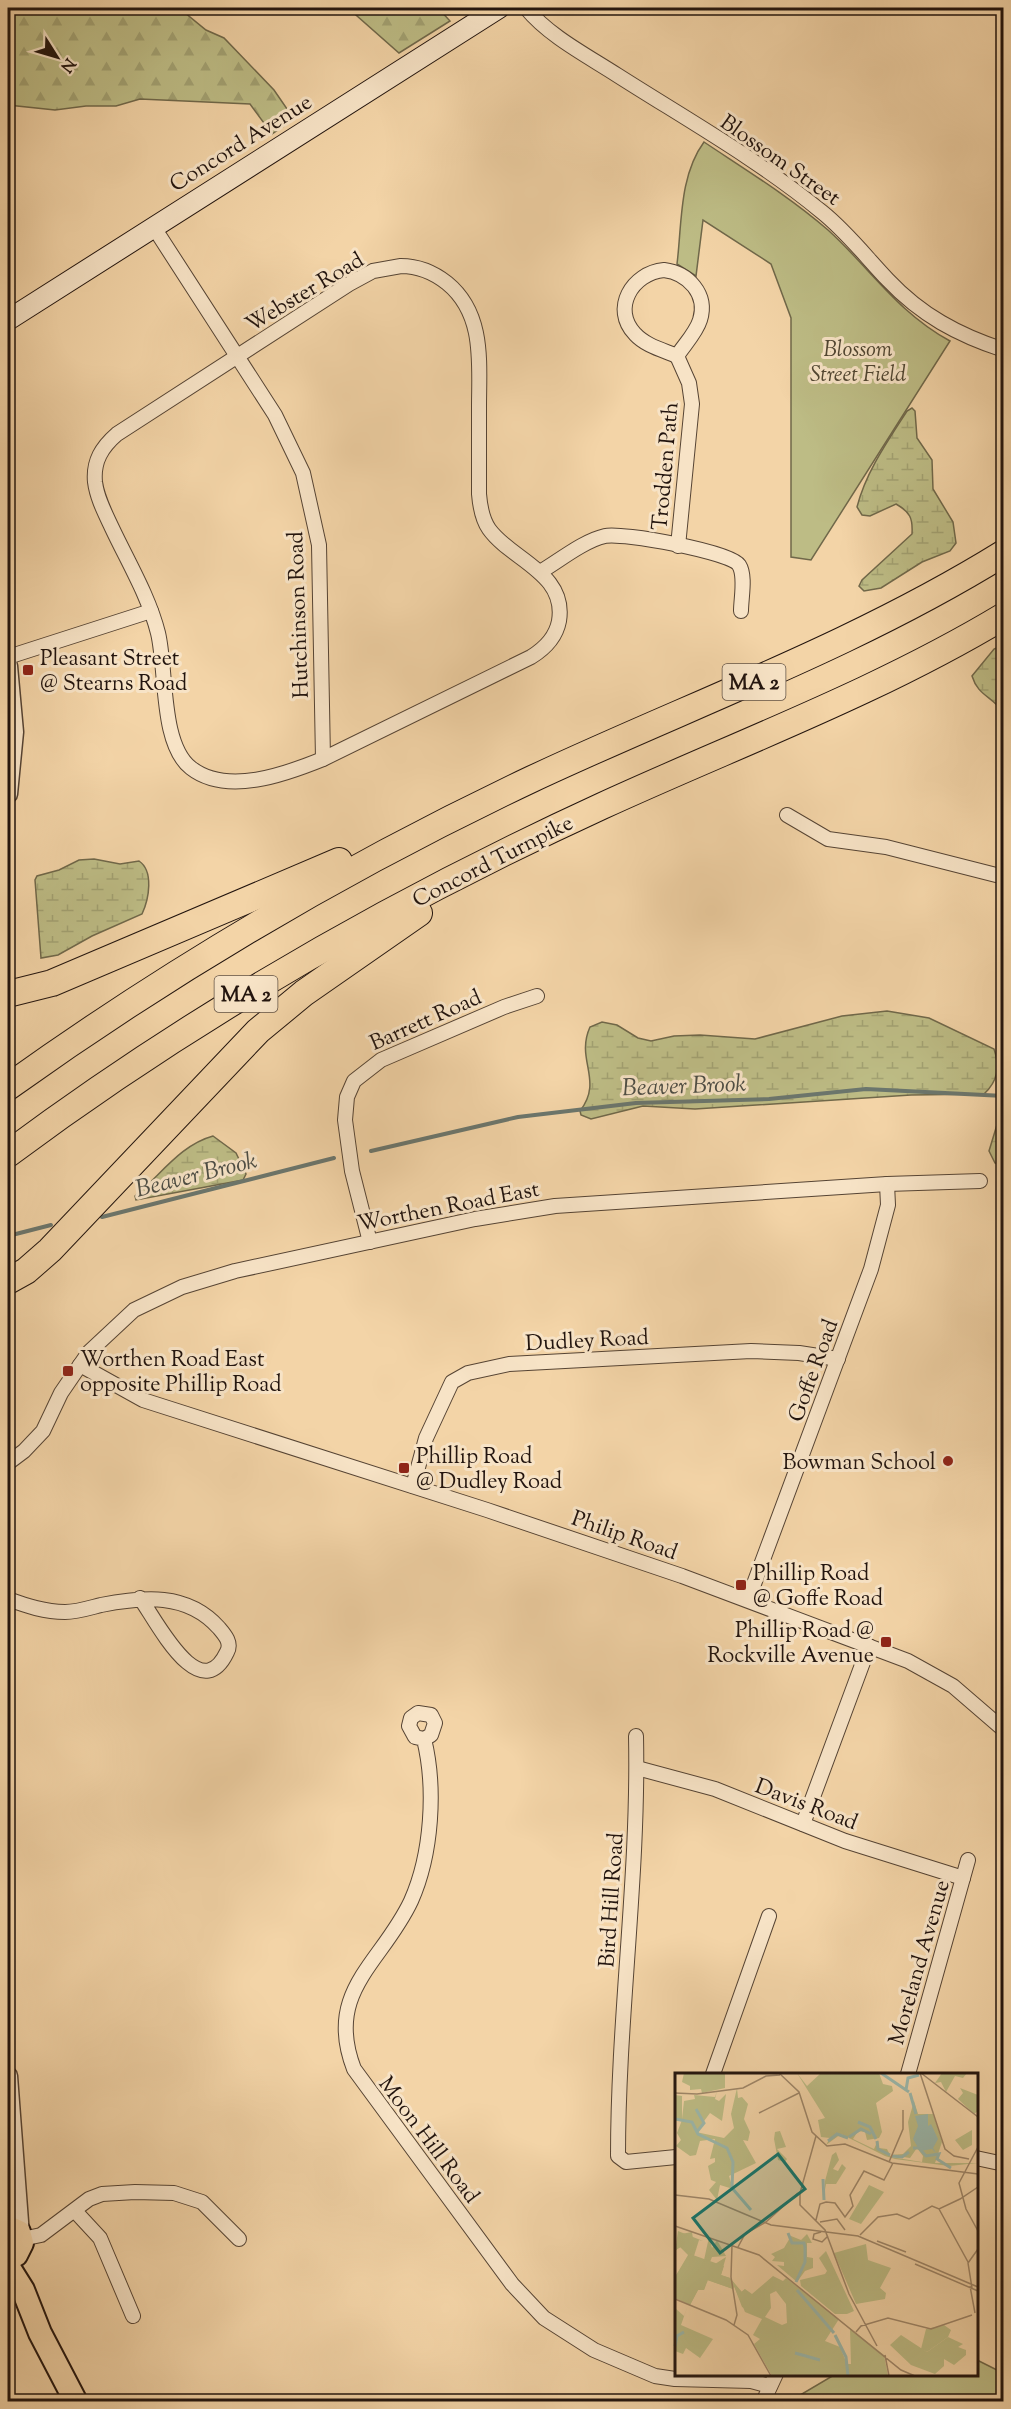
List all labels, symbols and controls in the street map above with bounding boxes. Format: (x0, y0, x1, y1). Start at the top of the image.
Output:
north arrow (27, 27, 87, 87)
text: N (54, 52, 80, 77)
street label: Concord Avenue (164, 88, 319, 201)
street label: Blossom Street (712, 108, 846, 215)
street label: Webster Road (240, 246, 371, 342)
park label: Blossom Street Field (810, 335, 906, 392)
street label: Trodden Path (645, 401, 689, 532)
street label: Hutchinson Road (281, 531, 319, 699)
place label: Pleasant Street @ Stearns Road (40, 644, 188, 701)
marker: Pleasant Street @ Stearns Road (21, 663, 35, 677)
road number: MA 2 (722, 664, 786, 700)
street label: Concord Turnpike (407, 808, 579, 917)
road number: MA 2 (214, 976, 278, 1012)
street label: Barrett Road (365, 983, 487, 1061)
water label: Beaver Brook (622, 1068, 747, 1106)
water label: Beaver Brook (132, 1144, 261, 1207)
street label: Worthen Road East (355, 1175, 543, 1241)
street label: Goffe Road (781, 1315, 848, 1427)
street label: Dudley Road (525, 1323, 650, 1361)
place label: Worthen Road East opposite Phillip Road (80, 1345, 282, 1402)
marker: Worthen Road East opposite Phillip Road (61, 1364, 75, 1378)
place label: Phillip Road @ Dudley Road (416, 1442, 562, 1499)
place label: Bowman School (783, 1448, 936, 1480)
marker: Bowman School (941, 1454, 955, 1468)
marker: Phillip Road @ Dudley Road (397, 1461, 411, 1475)
street label: Philip Road (567, 1504, 681, 1570)
place label: Phillip Road @ Goffe Road (753, 1559, 883, 1616)
marker: Phillip Road @ Goffe Road (734, 1578, 748, 1592)
place label: Phillip Road @ Rockville Avenue (707, 1616, 874, 1673)
marker: Phillip Road @ Rockville Avenue (879, 1635, 893, 1649)
street label: Davis Road (750, 1772, 862, 1840)
street label: Bird Hill Road (592, 1832, 634, 1969)
street label: Moreland Avenue (882, 1877, 960, 2049)
street label: Moon Hill Road (369, 2071, 486, 2211)
inset map (675, 2073, 978, 2376)

